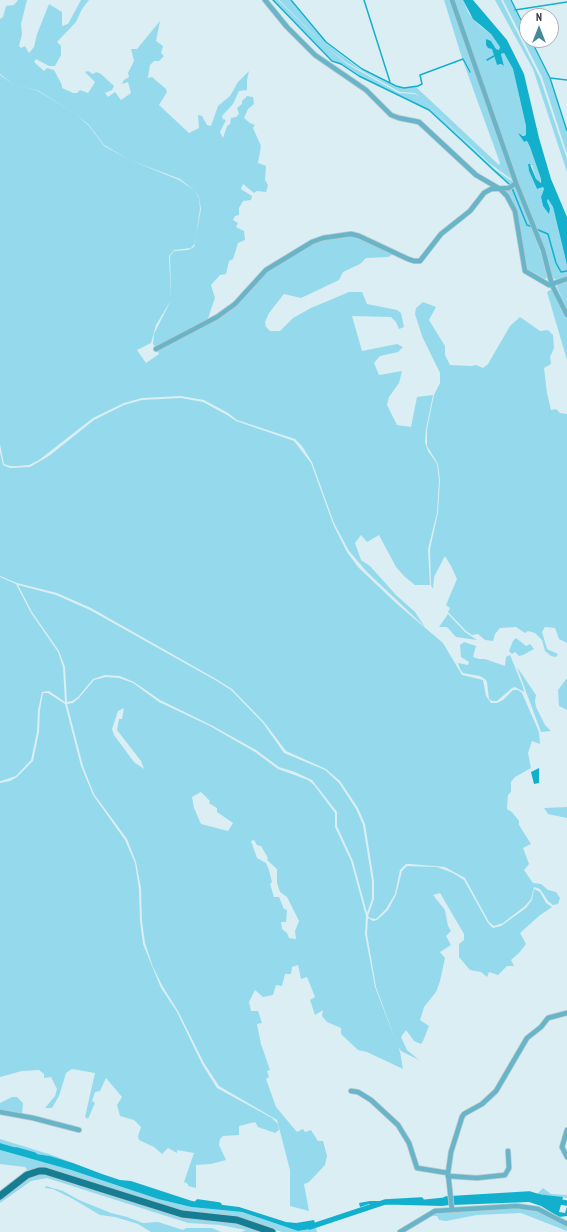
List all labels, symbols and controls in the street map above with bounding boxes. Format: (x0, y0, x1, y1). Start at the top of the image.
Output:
north arrow (519, 8, 559, 48)
text: N (536, 10, 542, 24)

